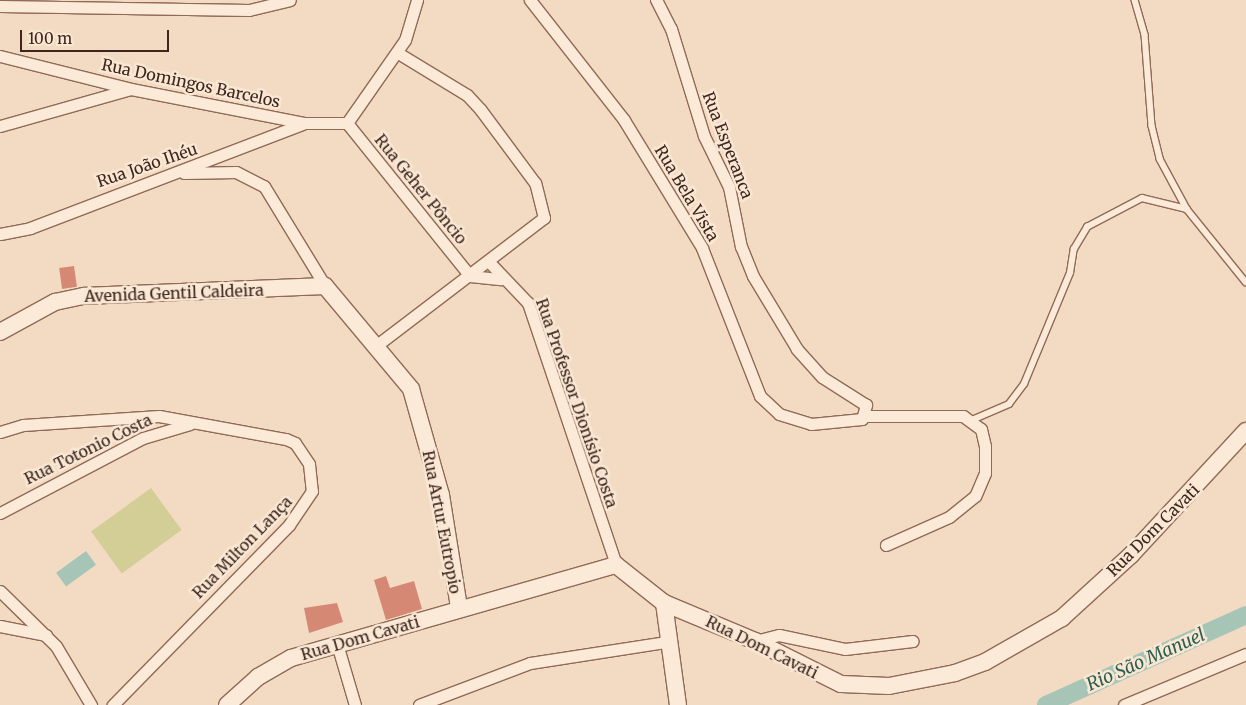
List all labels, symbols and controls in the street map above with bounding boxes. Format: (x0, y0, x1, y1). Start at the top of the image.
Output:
scale bar (22, 20, 171, 52)
text: 100 m (28, 29, 72, 48)
street label: Rua Domingos Barcelos (100, 55, 282, 111)
street label: Rua Esperanca (699, 89, 757, 201)
street label: Rua Geher Pôncio (371, 130, 471, 248)
street label: Rua João Ihéu (94, 139, 200, 191)
street label: Rua Bela Vista (651, 142, 723, 244)
street label: Avenida Gentil Caldeira (84, 280, 264, 306)
street label: Rua Professor Dionísio Costa (532, 296, 622, 510)
street label: Rua Totonio Costa (21, 410, 155, 488)
street label: Rua Artur Eutropio (419, 449, 465, 595)
street label: Rua Dom Cavati (1103, 480, 1203, 580)
street label: Rua Milton Lança (188, 492, 296, 602)
street label: Rua Dom Cavati (298, 612, 422, 664)
street label: Rua Dom Cavati (703, 612, 821, 682)
water label: Rio São Manuel (1083, 624, 1209, 696)

